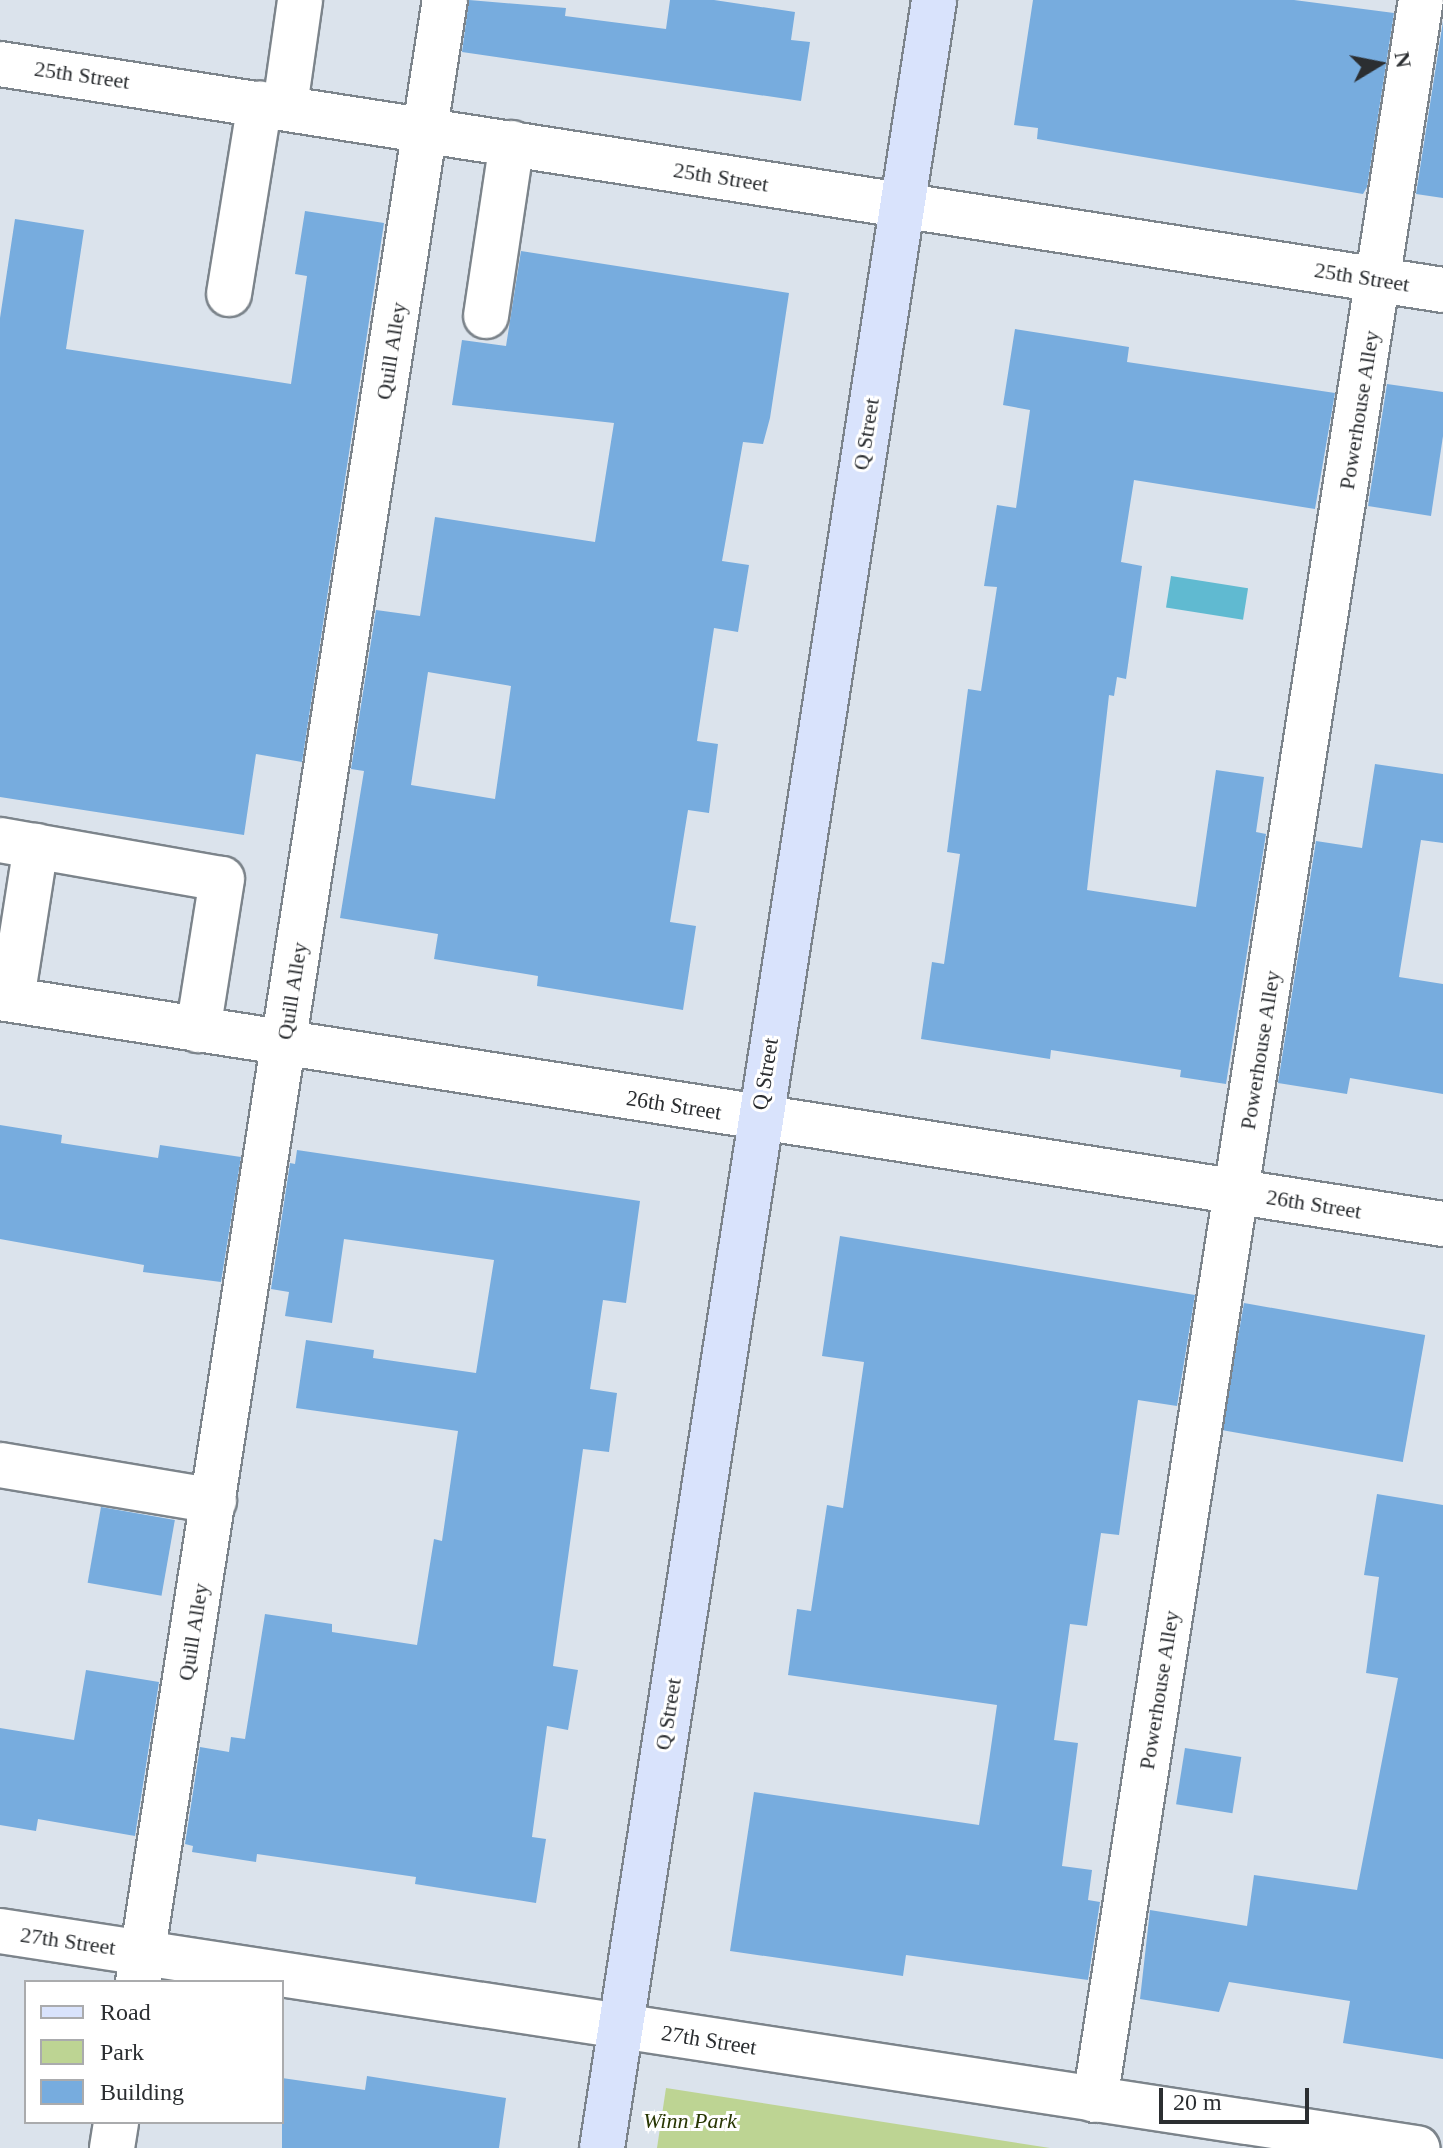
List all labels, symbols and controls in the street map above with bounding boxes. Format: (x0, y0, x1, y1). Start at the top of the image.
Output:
north arrow (1339, 24, 1419, 104)
text: N (1389, 50, 1417, 70)
street label: 25th Street (33, 55, 131, 95)
street label: 25th Street (672, 156, 770, 198)
street label: 25th Street (1313, 256, 1411, 298)
street label: Quill Alley (370, 300, 412, 402)
street label: Powerhouse Alley (1333, 328, 1385, 492)
street label: Q Street (847, 396, 885, 472)
street label: Quill Alley (271, 940, 313, 1042)
street label: Powerhouse Alley (1234, 968, 1286, 1132)
street label: Q Street (746, 1036, 784, 1112)
street label: 26th Street (625, 1084, 723, 1126)
street label: 26th Street (1265, 1183, 1363, 1225)
street label: Quill Alley (172, 1581, 214, 1683)
street label: Powerhouse Alley (1133, 1608, 1185, 1772)
street label: Q Street (649, 1676, 687, 1752)
street label: 27th Street (19, 1921, 117, 1961)
legend (24, 1980, 284, 2124)
text: Road (100, 1999, 151, 2025)
street label: 27th Street (660, 2019, 758, 2061)
text: Park (100, 2039, 144, 2065)
scale bar (1163, 2072, 1313, 2122)
text: Building (100, 2079, 184, 2105)
text: 20 m (1173, 2089, 1222, 2115)
park label: Winn Park (643, 2108, 737, 2134)

